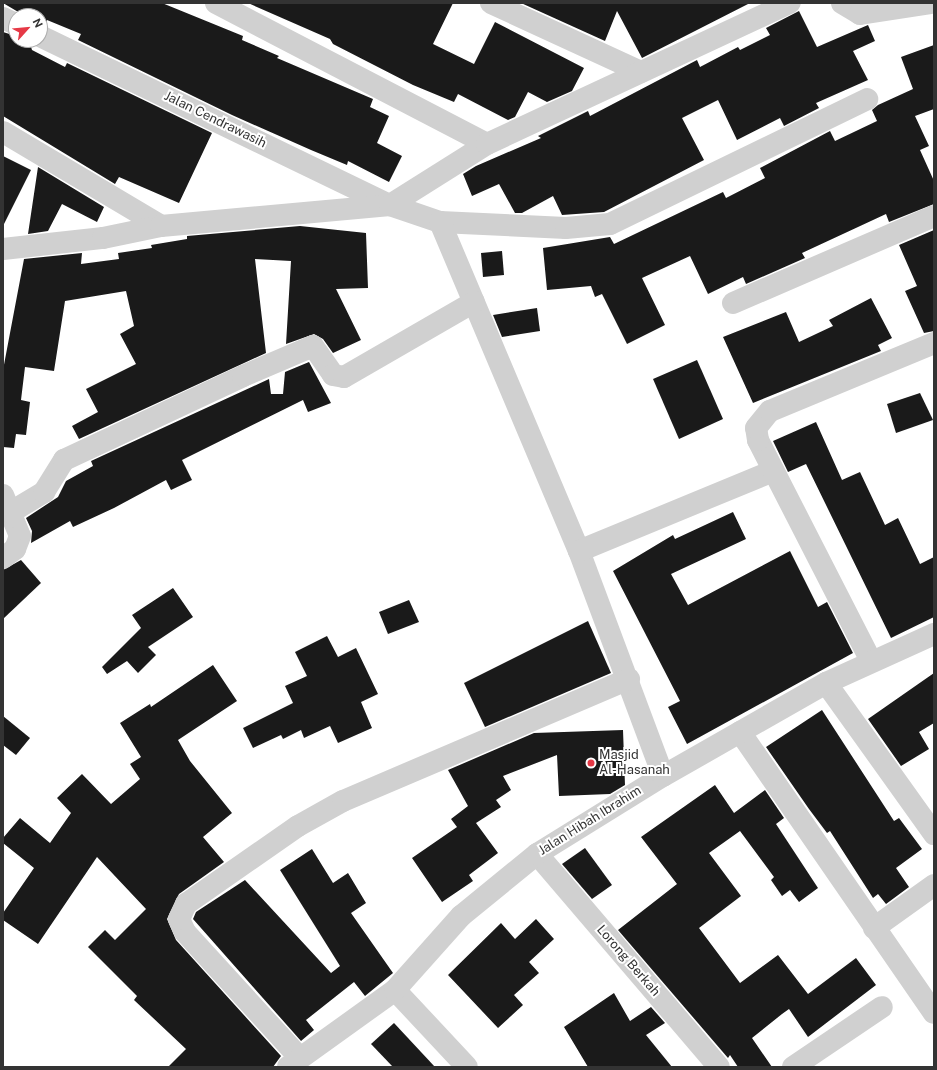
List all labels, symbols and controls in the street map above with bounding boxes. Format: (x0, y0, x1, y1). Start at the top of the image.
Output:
north arrow (8, 8, 48, 48)
text: N (30, 16, 45, 30)
street label: Jalan Cendrawasih (161, 88, 269, 152)
place label: Masjid Al-Hasanah (599, 748, 670, 779)
marker: Masjid Al-Hasanah (586, 758, 596, 768)
street label: Jalan Hibah Ibrahim (536, 783, 644, 859)
street label: Lorong Berkah (593, 922, 663, 1000)

